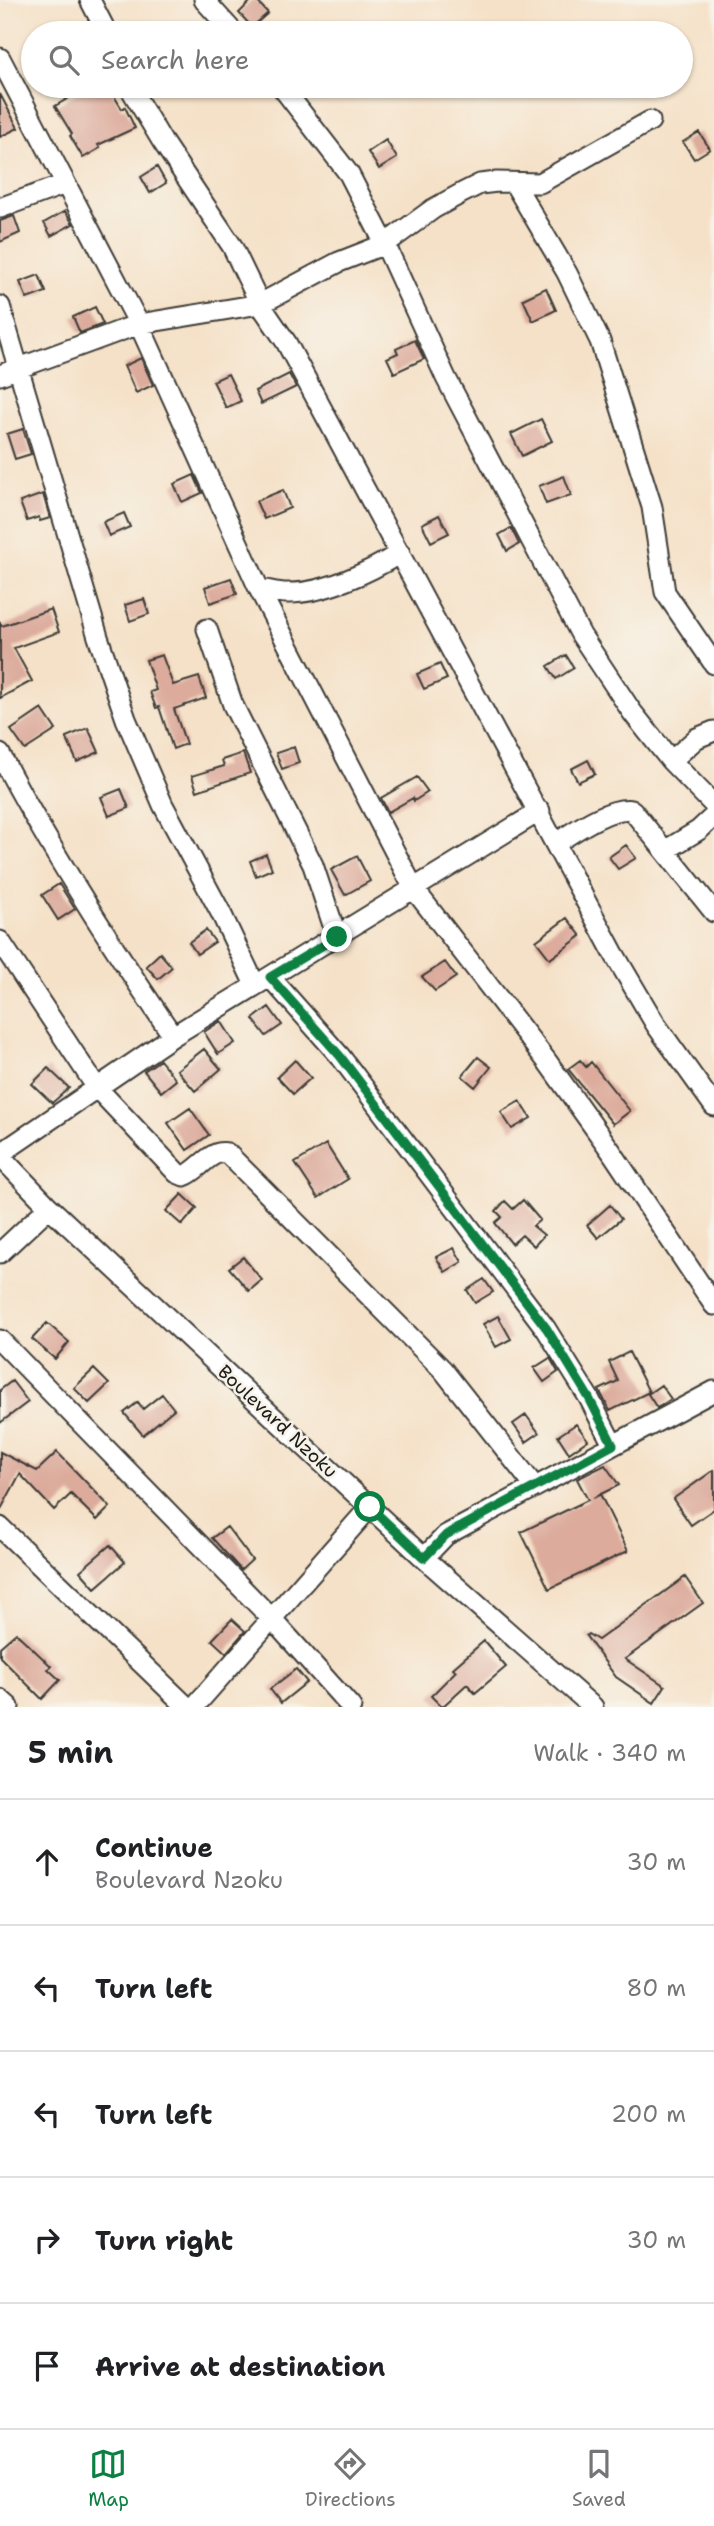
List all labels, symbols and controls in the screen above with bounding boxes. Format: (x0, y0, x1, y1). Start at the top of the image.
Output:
search box (21, 21, 693, 98)
icon: search (45, 41, 83, 79)
text: Search here (101, 42, 250, 77)
route end (321, 921, 352, 952)
street label: Boulevard Nzoku (212, 1359, 343, 1483)
route start (354, 1491, 385, 1522)
text: 5 min (28, 1732, 113, 1773)
text: Walk · 340 m (533, 1738, 686, 1768)
text: Continue (95, 1830, 213, 1865)
icon: ahead (28, 1843, 66, 1881)
text: 30 m (627, 1847, 686, 1877)
text: Boulevard Nzoku (95, 1865, 283, 1895)
icon: left (28, 1969, 66, 2007)
text: Turn left (95, 1971, 212, 2006)
text: 80 m (627, 1973, 686, 2003)
icon: left (28, 2095, 66, 2133)
text: Turn left (95, 2097, 212, 2132)
text: 200 m (611, 2099, 686, 2129)
icon: right (28, 2221, 66, 2259)
text: Turn right (95, 2223, 233, 2258)
text: 30 m (627, 2225, 686, 2255)
icon: arrive (28, 2347, 66, 2385)
text: Arrive at destination (95, 2349, 385, 2384)
tab: Map (88, 2445, 129, 2512)
tab: Directions (305, 2445, 396, 2512)
tab: Saved (572, 2445, 626, 2512)

